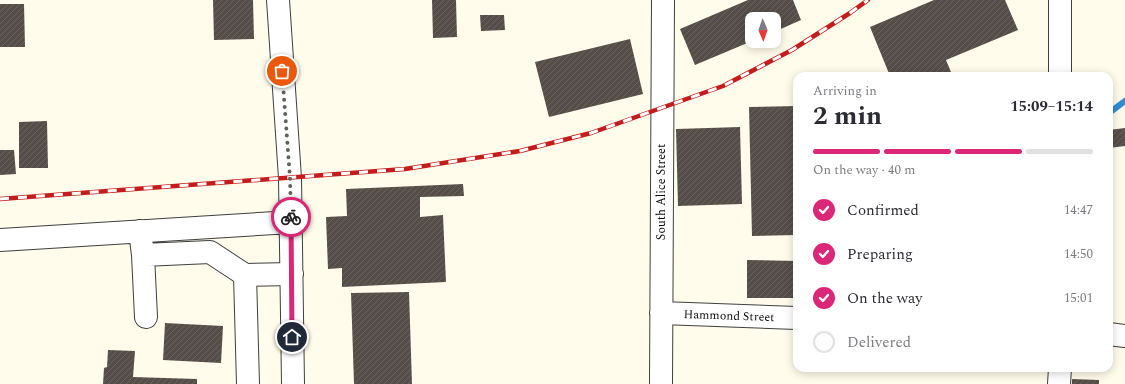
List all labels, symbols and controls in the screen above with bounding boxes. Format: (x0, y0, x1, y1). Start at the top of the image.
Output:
north arrow (745, 12, 781, 48)
map controls (745, 12, 781, 48)
pin (265, 54, 299, 88)
icon: bag (271, 60, 293, 82)
text: Arriving in (813, 81, 877, 101)
text: 15:09–15:14 (1010, 95, 1093, 118)
text: 2 min (813, 96, 882, 136)
street label: South Alice Street (652, 144, 671, 240)
text: On the way · 40 m (813, 160, 916, 180)
courier (271, 197, 311, 237)
icon: check (813, 199, 835, 221)
text: Confirmed (847, 199, 919, 222)
text: 14:47 (1064, 200, 1093, 220)
icon: bike (280, 206, 302, 228)
icon: check (813, 243, 835, 265)
text: Preparing (847, 243, 913, 266)
text: 14:50 (1064, 244, 1093, 264)
icon: check (813, 287, 835, 309)
text: On the way (847, 287, 922, 310)
text: 15:01 (1064, 288, 1093, 308)
street label: Hammond Street (683, 305, 775, 327)
pin (275, 320, 309, 354)
icon: home (281, 326, 303, 348)
text: Delivered (847, 331, 911, 354)

